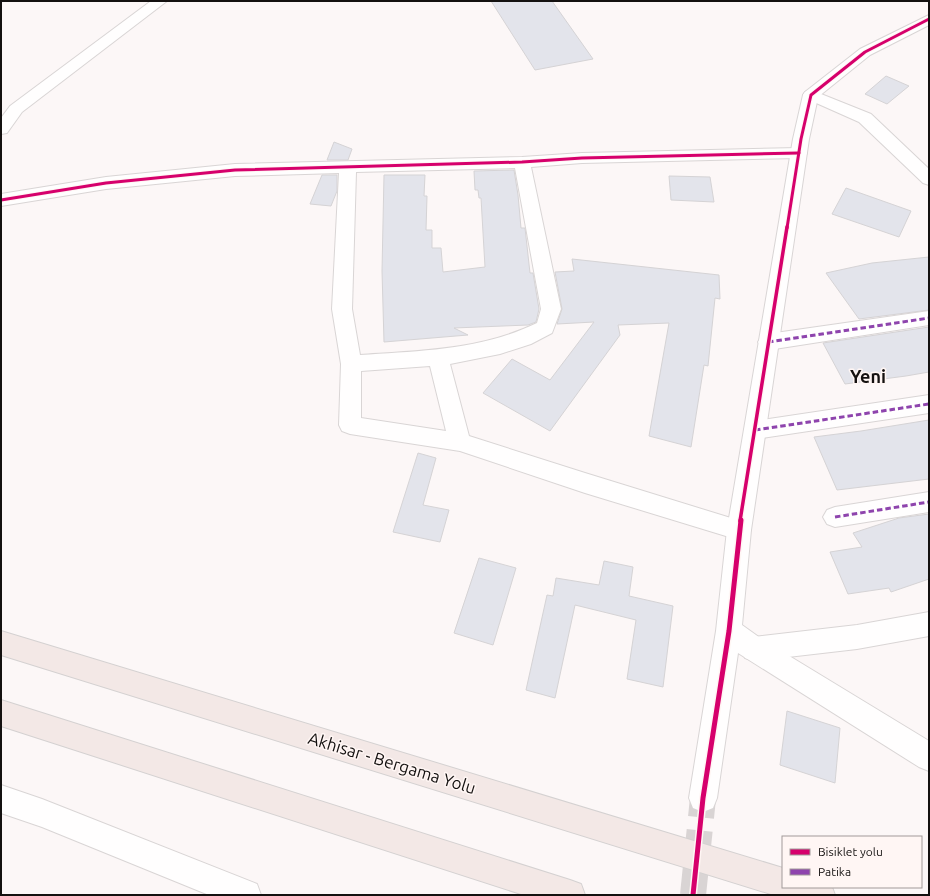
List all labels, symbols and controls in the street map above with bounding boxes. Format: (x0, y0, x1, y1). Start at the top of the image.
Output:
district label: Yeni (850, 366, 886, 386)
street label: Akhisar - Bergama Yolu (306, 728, 478, 797)
legend (782, 836, 922, 888)
text: Bisiklet yolu (818, 845, 883, 858)
text: Patika (818, 865, 851, 878)

